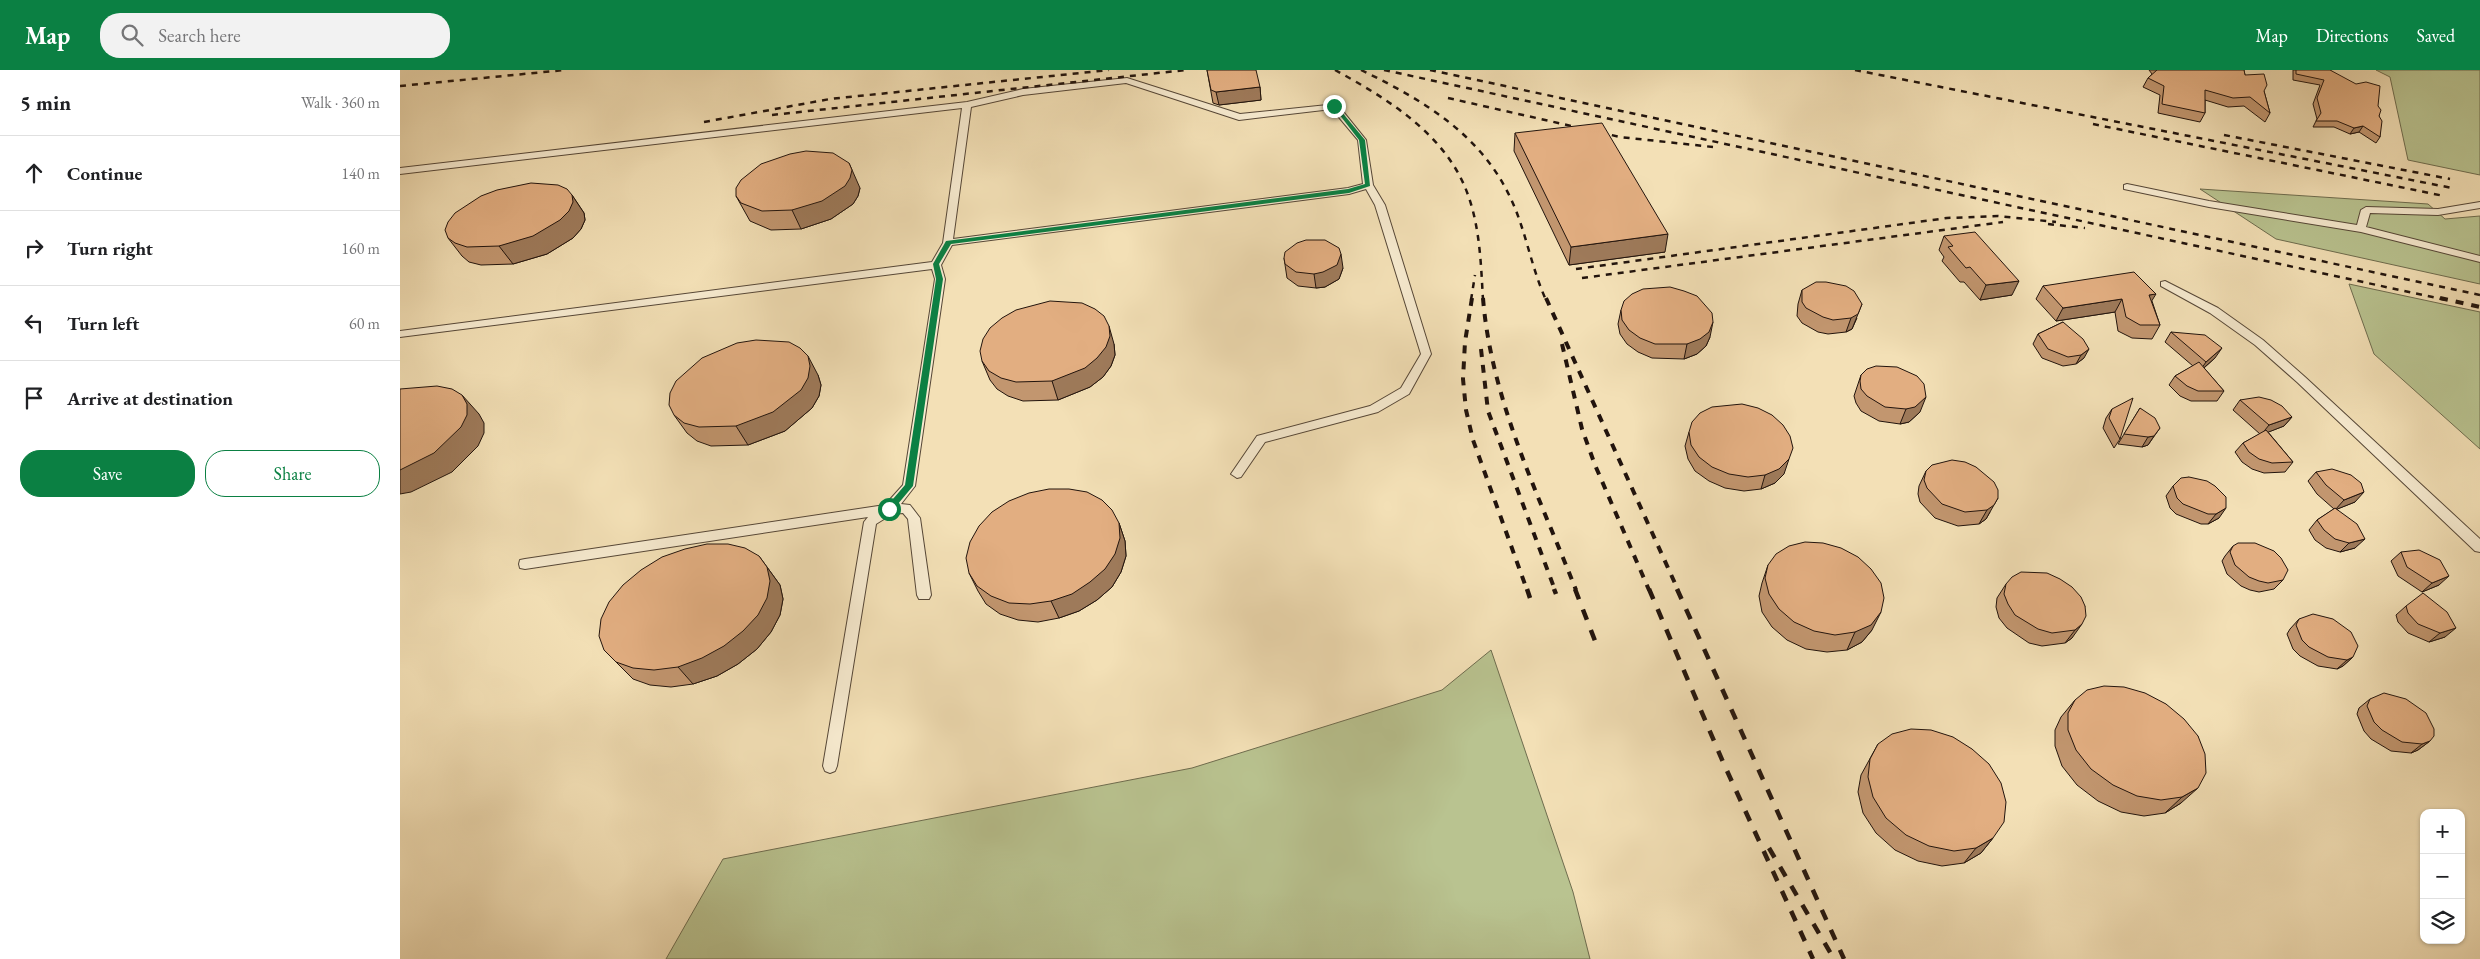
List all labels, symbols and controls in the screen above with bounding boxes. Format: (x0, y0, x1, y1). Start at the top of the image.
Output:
search box (100, 13, 450, 58)
text: Map (25, 20, 70, 51)
icon: search (118, 21, 146, 49)
text: Search here (158, 23, 241, 48)
text: Map (2256, 24, 2288, 47)
text: Directions (2316, 24, 2388, 47)
text: Saved (2416, 24, 2455, 47)
text: 5 min (20, 89, 71, 116)
text: Walk · 360 m (301, 92, 380, 113)
route end (1323, 95, 1346, 118)
icon: ahead (20, 159, 48, 187)
text: Continue (67, 161, 142, 186)
text: 140 m (341, 163, 380, 184)
icon: right (20, 234, 48, 262)
text: Turn right (67, 236, 153, 261)
text: 160 m (341, 238, 380, 259)
icon: left (20, 309, 48, 337)
text: Turn left (67, 311, 139, 336)
text: 60 m (349, 313, 380, 334)
icon: arrive (20, 384, 48, 412)
text: Arrive at destination (67, 386, 233, 411)
button: Save (20, 450, 195, 497)
button: Share (205, 450, 380, 497)
route start (878, 498, 901, 521)
map controls (2420, 809, 2465, 944)
button: + (2420, 809, 2465, 854)
button: − (2420, 854, 2465, 899)
button: layers (2420, 899, 2465, 944)

